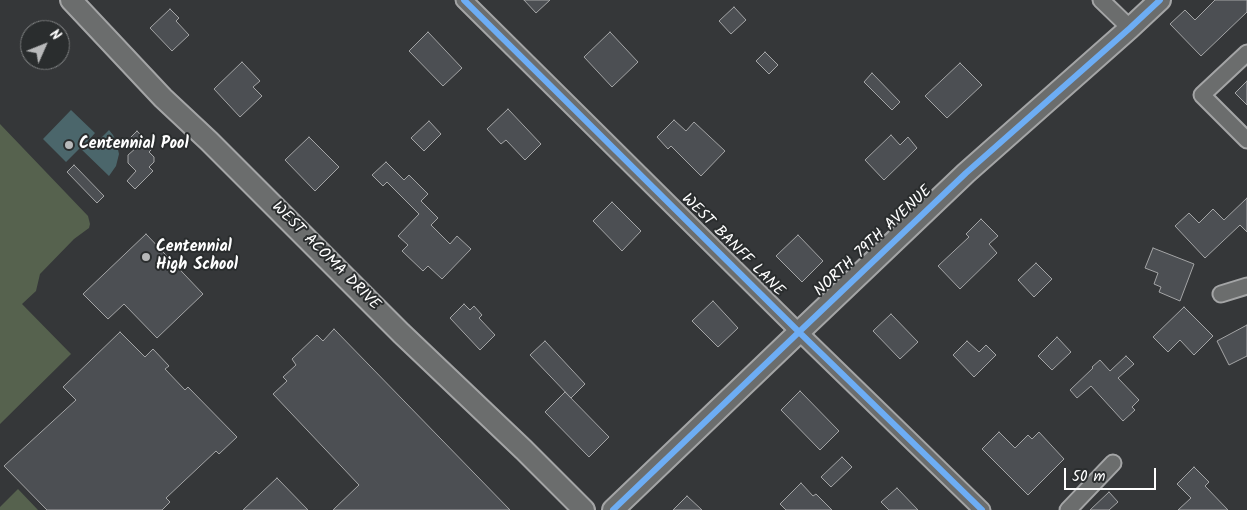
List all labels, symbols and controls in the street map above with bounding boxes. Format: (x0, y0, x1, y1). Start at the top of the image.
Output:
north arrow (20, 20, 70, 70)
text: N (44, 24, 66, 46)
place label: Centennial Pool (79, 135, 189, 155)
marker: Centennial Pool (63, 139, 75, 151)
street label: NORTH 79TH AVENUE (811, 182, 937, 302)
street label: WEST BANFF LANE (676, 190, 788, 302)
street label: WEST ACOMA DRIVE (267, 199, 383, 315)
place label: Centennial High School (156, 238, 238, 276)
marker: Centennial High School (140, 251, 152, 263)
scale bar (1067, 458, 1160, 490)
text: 50 m (1072, 465, 1106, 489)

